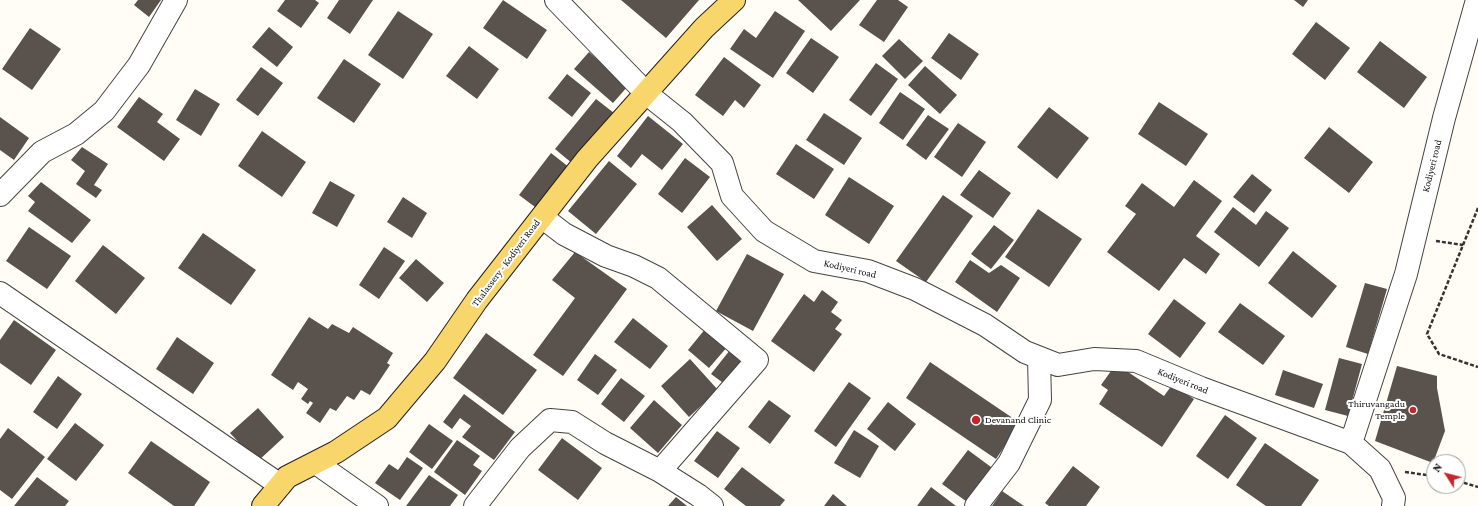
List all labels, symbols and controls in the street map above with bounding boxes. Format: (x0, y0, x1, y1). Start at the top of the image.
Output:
street label: Kodiyeri road (1420, 139, 1444, 193)
street label: Thalassery - Kodiyeri Road (469, 217, 543, 309)
street label: Kodiyeri road (823, 257, 877, 281)
street label: Kodiyeri road (1156, 365, 1210, 397)
place label: Thiruvangadu Temple (1348, 398, 1405, 422)
marker: Thiruvangadu Temple (1408, 405, 1418, 415)
marker: Devanand Clinic (970, 414, 982, 426)
place label: Devanand Clinic (985, 414, 1051, 426)
north arrow (1426, 454, 1466, 494)
text: N (1430, 461, 1444, 474)

